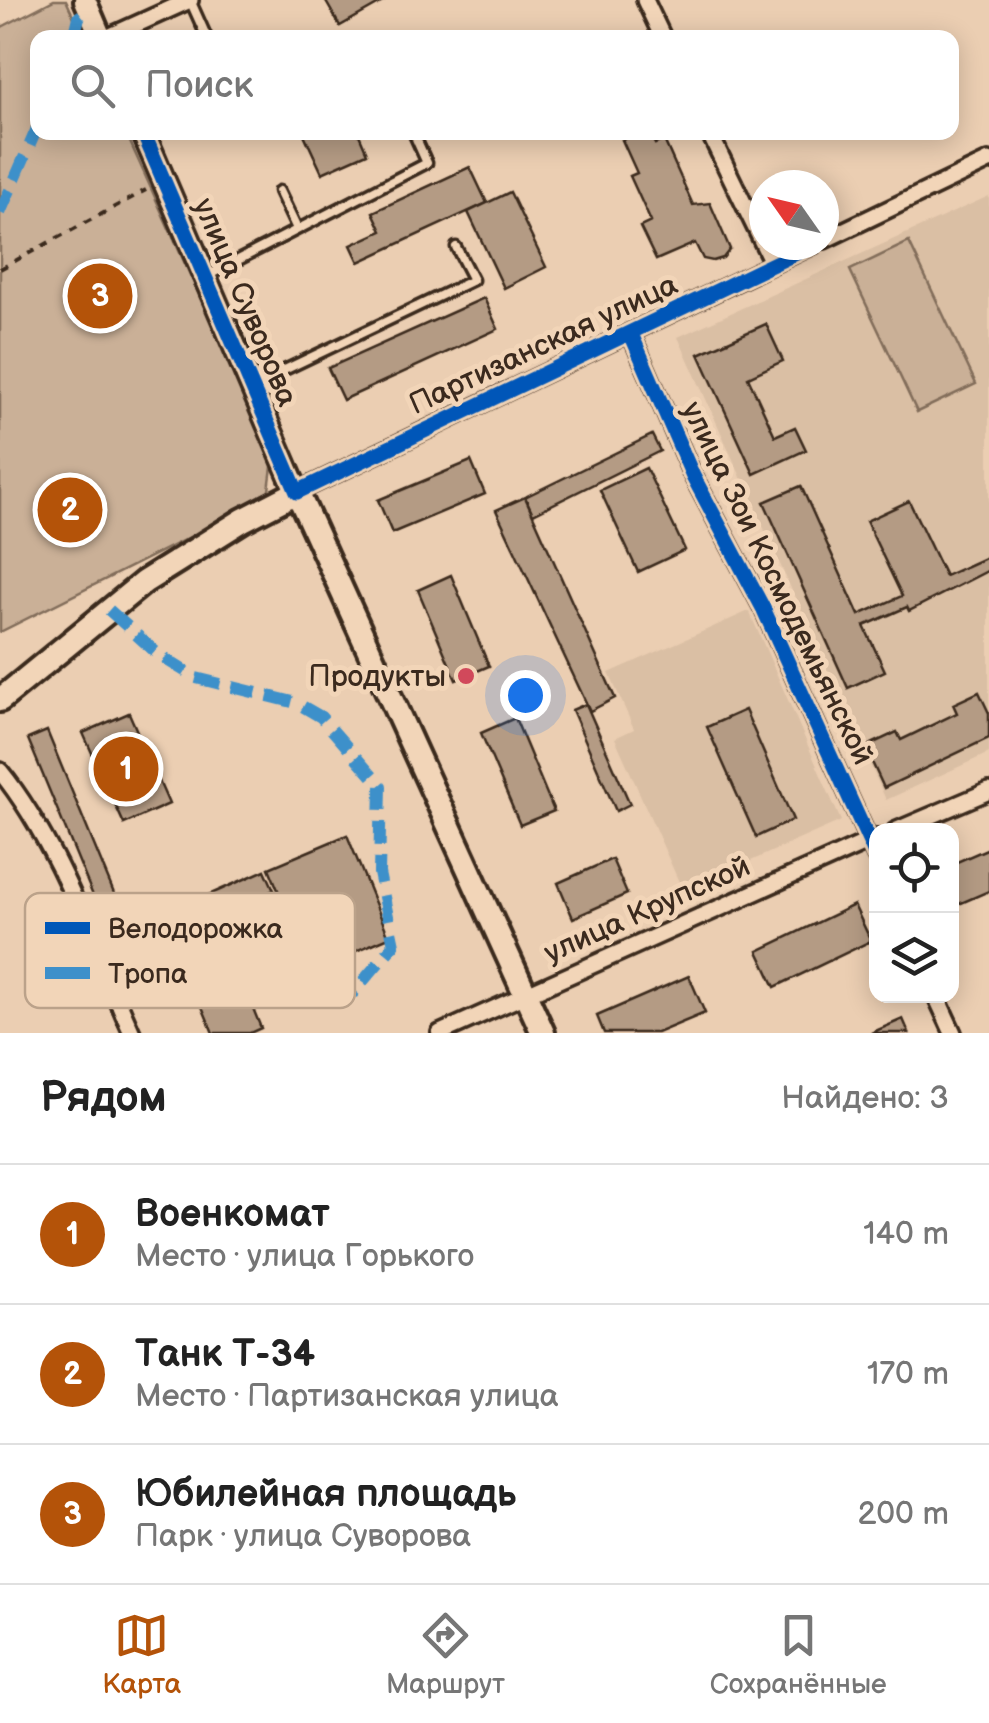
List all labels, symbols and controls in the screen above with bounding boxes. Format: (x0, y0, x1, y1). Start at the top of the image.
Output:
search box (30, 30, 959, 140)
icon: search (65, 58, 120, 113)
text: Поиск (145, 63, 253, 108)
north arrow (749, 170, 839, 260)
street label: улица Суворова (185, 193, 305, 412)
pin: 3 (68, 258, 132, 334)
street label: Партизанская улица (403, 267, 684, 423)
street label: улица Зои Космодемьянской (673, 396, 881, 771)
pin: 2 (38, 472, 102, 548)
place label: Продукты (308, 659, 446, 695)
marker: Продукты (455, 665, 477, 687)
your location (500, 670, 551, 721)
pin: 1 (94, 732, 158, 806)
map controls (869, 823, 959, 1003)
button: locate (869, 823, 959, 913)
street label: улица Крупской (539, 848, 756, 971)
legend (25, 893, 355, 1008)
text: Велодорожка (108, 913, 284, 946)
button: layers (869, 913, 959, 1003)
text: Тропа (108, 958, 188, 991)
text: Рядом (40, 1073, 167, 1124)
text: Найдено: 3 (781, 1079, 949, 1118)
text: Военкомат (135, 1192, 330, 1237)
text: 1 (66, 1215, 79, 1254)
text: 140 m (863, 1215, 949, 1254)
text: Место · улица Горького (135, 1237, 474, 1276)
text: Танк Т-34 (135, 1332, 315, 1377)
text: 2 (63, 1355, 82, 1394)
text: 170 m (867, 1355, 949, 1394)
text: Место · Партизанская улица (135, 1377, 559, 1416)
text: Юбилейная площадь (135, 1472, 516, 1517)
text: 3 (63, 1495, 82, 1534)
text: 200 m (857, 1495, 949, 1534)
text: Парк · улица Суворова (135, 1517, 471, 1556)
tab: Карта (102, 1608, 181, 1701)
tab: Маршрут (386, 1608, 505, 1701)
tab: Сохранённые (710, 1608, 887, 1701)

